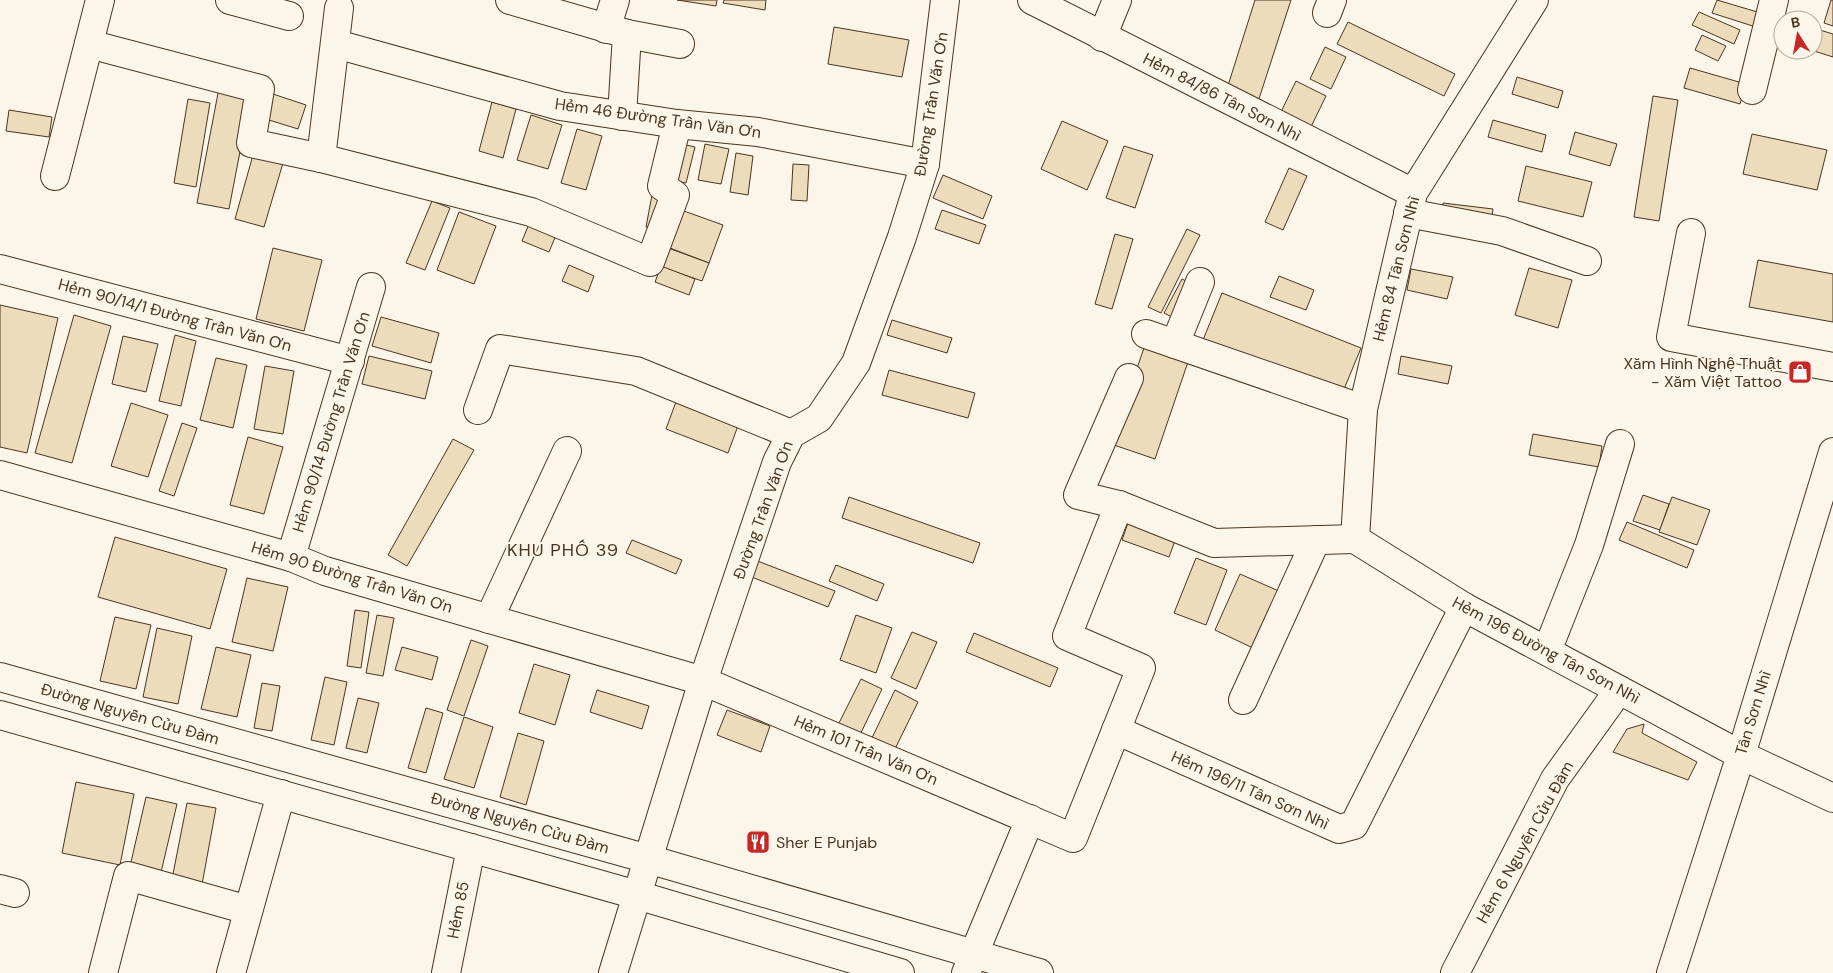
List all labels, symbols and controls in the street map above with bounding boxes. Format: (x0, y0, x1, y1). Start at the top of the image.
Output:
north arrow (1773, 10, 1823, 60)
text: B (1789, 13, 1802, 32)
street label: Đường Trần Văn Ơn (909, 30, 953, 178)
street label: Hẻm 84/86 Tân Sơn Nhì (1139, 48, 1305, 146)
street label: Hẻm 46 Đường Trần Văn Ơn (553, 93, 763, 143)
street label: Hẻm 84 Tân Sơn Nhì (1368, 194, 1424, 344)
street label: Hẻm 90/14/1 Đường Trần Văn Ơn (56, 274, 294, 356)
street label: Hẻm 90/14 Đường Trần Văn Ơn (287, 309, 375, 535)
place label: Xăm Hình Nghệ Thuật - Xăm Việt Tattoo (1624, 353, 1782, 392)
shop icon: Xăm Hình Nghệ Thuật - Xăm Việt Tattoo (1787, 359, 1813, 385)
street label: Đường Trần Văn Ơn (728, 438, 798, 582)
street label: Hẻm 90 Đường Trần Văn Ơn (249, 536, 455, 618)
district label: KHU PHỐ 39 (507, 538, 619, 562)
street label: Hẻm 196 Đường Tân Sơn Nhì (1449, 592, 1644, 709)
street label: Tân Sơn Nhì (1730, 668, 1776, 758)
street label: Đường Nguyễn Cửu Đàm (38, 678, 222, 750)
street label: Hẻm 101 Trần Văn Ơn (791, 710, 941, 790)
street label: Hẻm 196/11 Tân Sơn Nhì (1168, 746, 1332, 834)
street label: Hẻm 6 Nguyễn Cửu Đàm (1472, 757, 1578, 927)
street label: Đường Nguyễn Cửu Đàm (428, 787, 612, 859)
restaurant icon: Sher E Punjab (745, 829, 771, 855)
place label: Sher E Punjab (776, 832, 877, 853)
street label: Hẻm 85 (442, 880, 474, 940)

